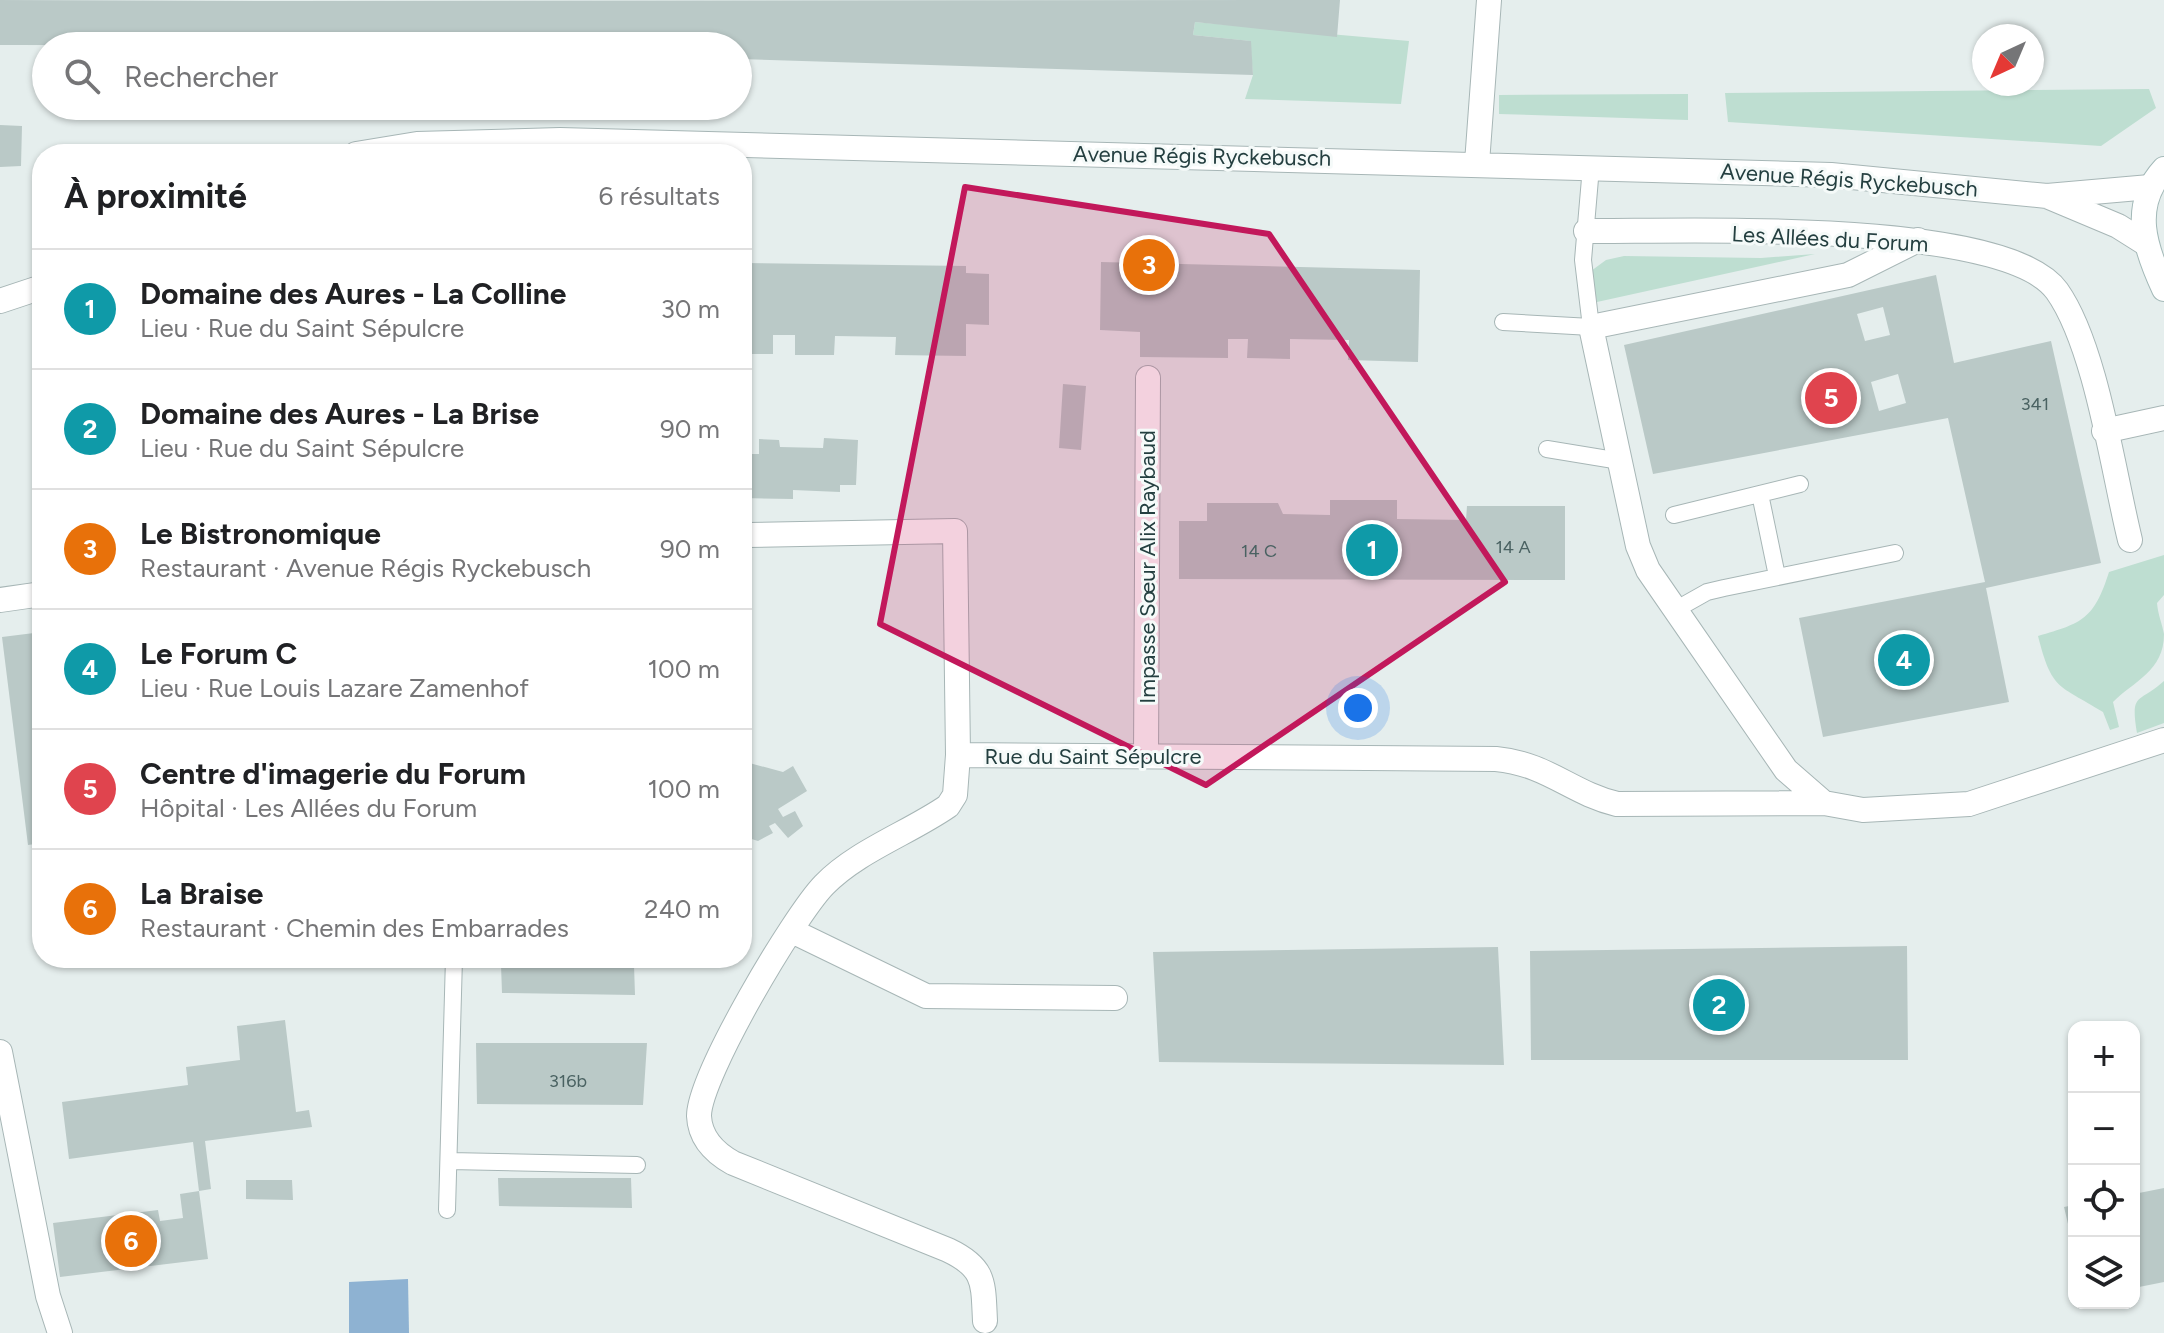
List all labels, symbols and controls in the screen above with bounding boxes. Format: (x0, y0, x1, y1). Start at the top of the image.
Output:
north arrow (1972, 24, 2044, 96)
search box (32, 32, 752, 120)
icon: search (60, 54, 104, 98)
text: Rechercher (124, 58, 278, 95)
street label: Avenue Régis Ryckebusch (1073, 140, 1331, 172)
street label: Avenue Régis Ryckebusch (1719, 158, 1979, 202)
text: À proximité (64, 176, 247, 217)
text: 6 résultats (599, 180, 720, 212)
street label: Les Allées du Forum (1731, 220, 1929, 258)
pin: 3 (1123, 235, 1175, 295)
text: Domaine des Aures - La Colline (140, 275, 566, 312)
text: 1 (85, 293, 95, 325)
text: 30 m (661, 293, 720, 325)
text: Lieu · Rue du Saint Sépulcre (140, 312, 464, 344)
pin: 5 (1805, 368, 1857, 428)
house number: 341 (2021, 393, 2049, 415)
text: Domaine des Aures - La Brise (140, 395, 539, 432)
text: 2 (82, 413, 98, 445)
text: 90 m (660, 413, 720, 445)
street label: Impasse Sœur Alix Raybaud (1134, 430, 1161, 704)
text: Lieu · Rue du Saint Sépulcre (140, 432, 464, 464)
text: Le Bistronomique (140, 515, 381, 552)
pin: 1 (1346, 520, 1398, 580)
text: 3 (83, 533, 97, 565)
text: 90 m (660, 533, 720, 565)
house number: 14 A (1495, 536, 1531, 558)
house number: 14 C (1241, 540, 1277, 562)
text: Restaurant · Avenue Régis Ryckebusch (140, 552, 591, 584)
pin: 4 (1878, 630, 1930, 690)
text: Le Forum C (140, 635, 297, 672)
text: 4 (82, 653, 98, 685)
text: 100 m (647, 653, 720, 685)
text: Lieu · Rue Louis Lazare Zamenhof (140, 672, 529, 704)
your location (1338, 688, 1378, 728)
street label: Rue du Saint Sépulcre (985, 743, 1201, 770)
text: Centre d'imagerie du Forum (140, 755, 526, 792)
text: 5 (82, 773, 98, 805)
text: 100 m (647, 773, 720, 805)
text: Hôpital · Les Allées du Forum (140, 792, 477, 824)
text: La Braise (140, 875, 263, 912)
text: 6 (82, 893, 98, 925)
text: 240 m (644, 893, 720, 925)
text: Restaurant · Chemin des Embarrades (140, 912, 569, 944)
pin: 2 (1693, 975, 1745, 1035)
map controls (2068, 1021, 2140, 1309)
button: + (2068, 1021, 2140, 1093)
house number: 316b (549, 1070, 587, 1092)
button: − (2068, 1093, 2140, 1165)
button: locate (2068, 1165, 2140, 1237)
pin: 6 (105, 1211, 157, 1271)
button: layers (2068, 1237, 2140, 1309)

